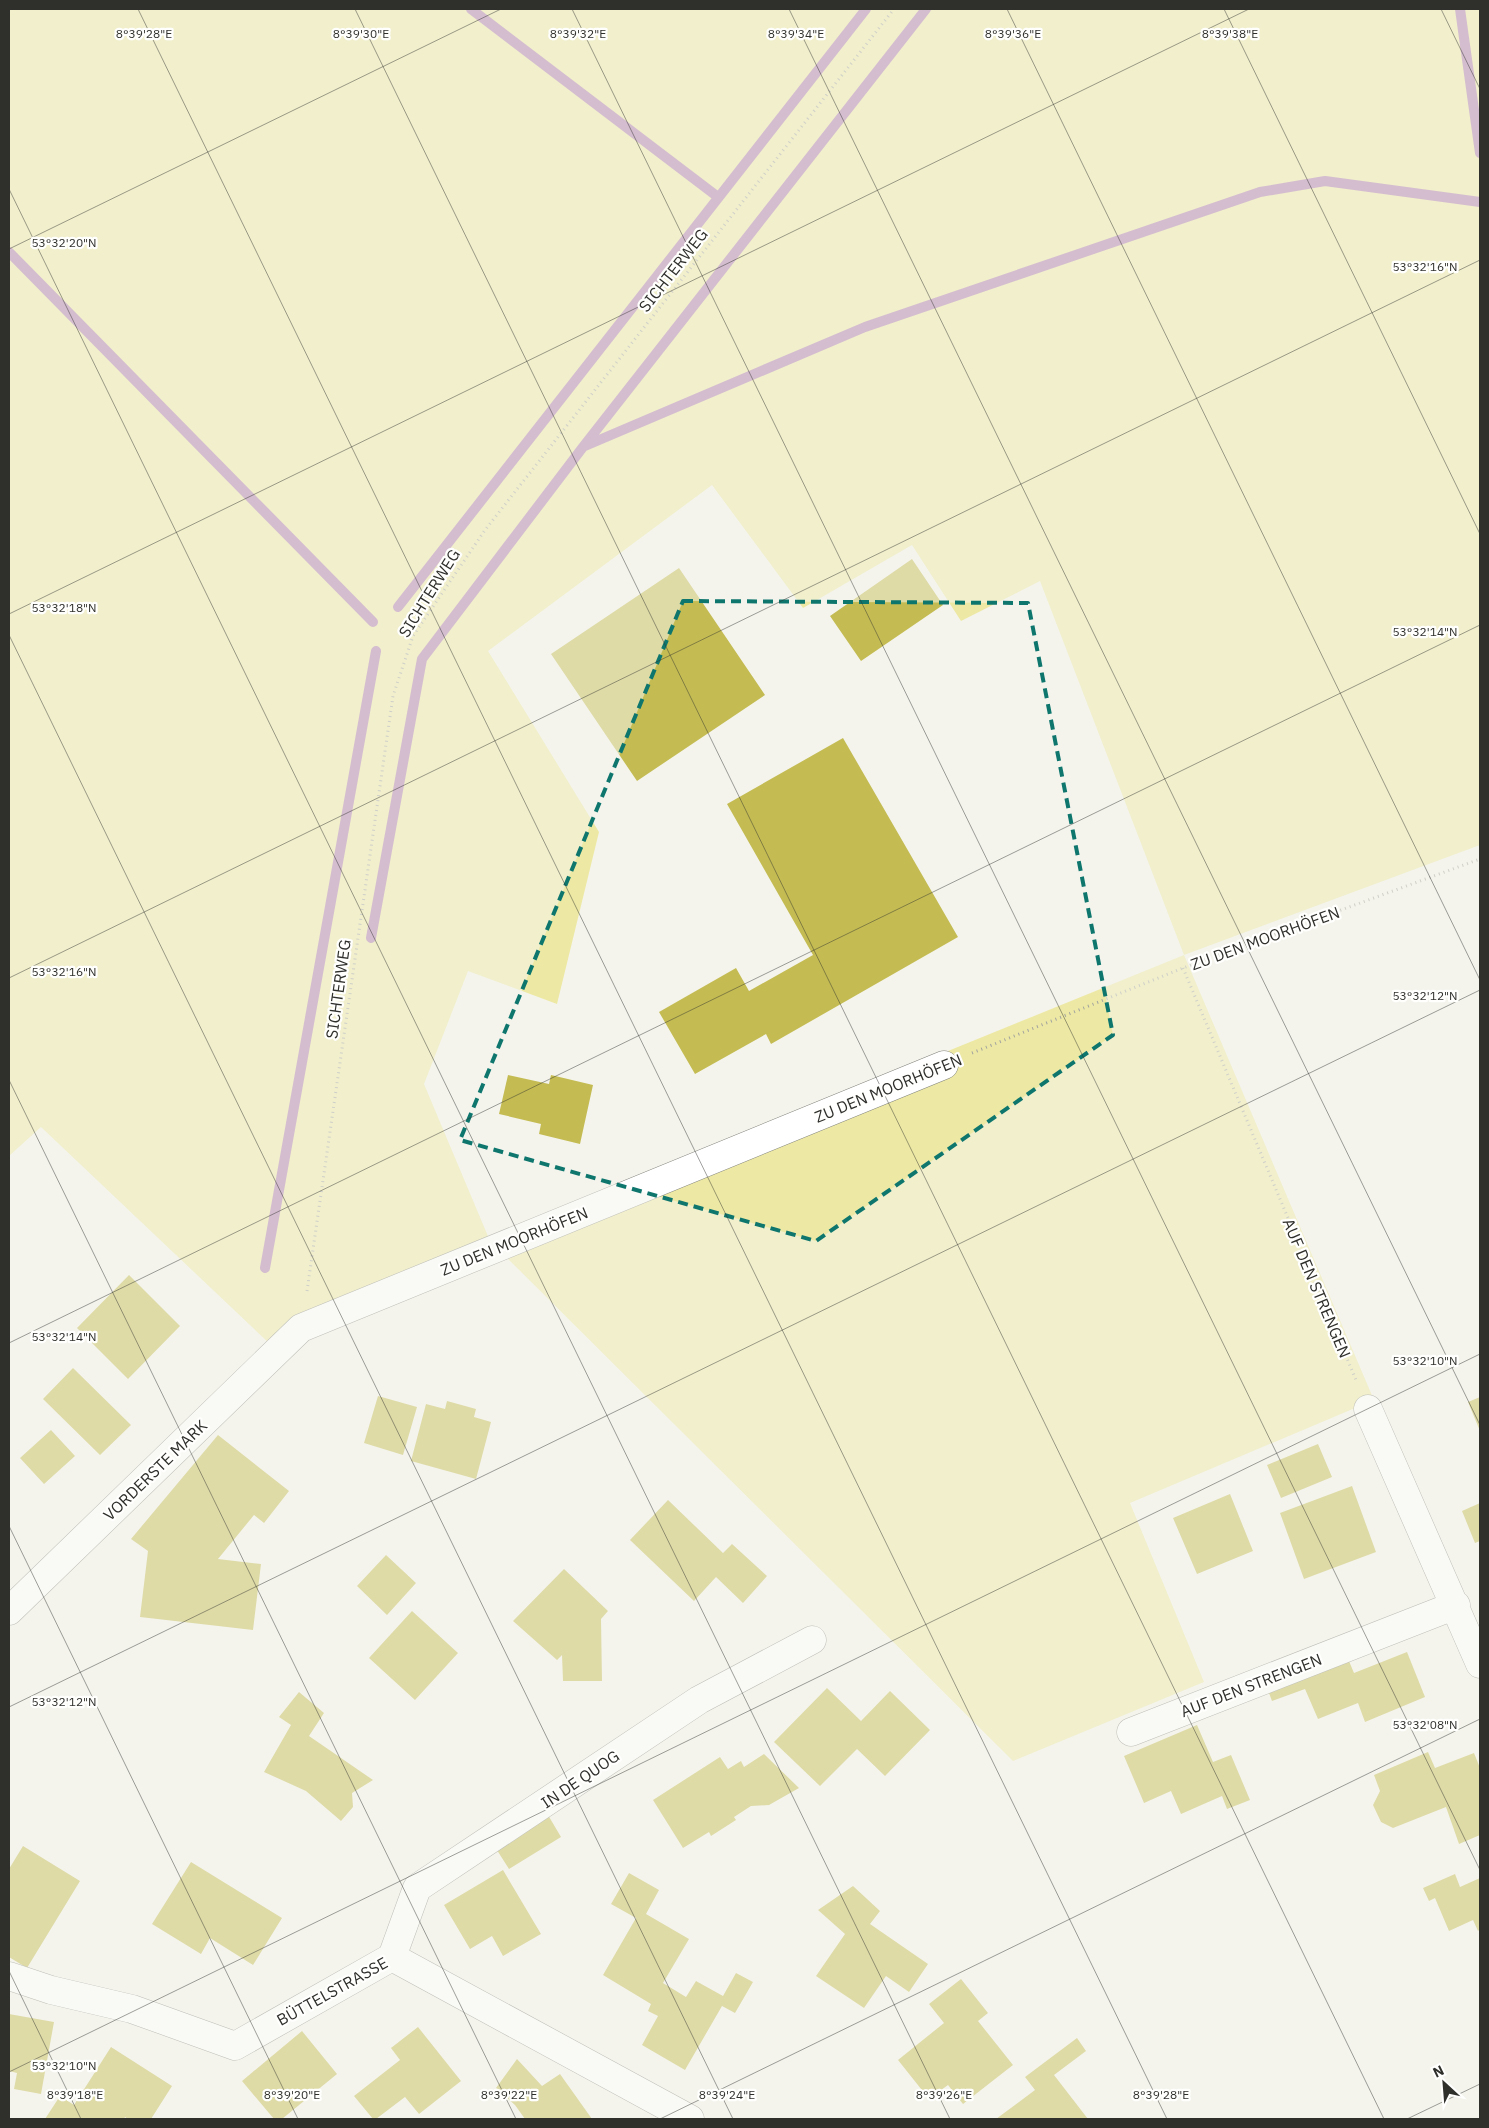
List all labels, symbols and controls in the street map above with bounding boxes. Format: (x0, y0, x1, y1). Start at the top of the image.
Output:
text: 8°39'28"E (116, 26, 172, 41)
text: 8°39'30"E (333, 26, 389, 41)
text: 8°39'32"E (550, 26, 606, 41)
text: 8°39'34"E (768, 26, 824, 41)
text: 8°39'36"E (985, 26, 1041, 41)
text: 8°39'38"E (1202, 26, 1258, 41)
street label: SICHTERWEG (634, 224, 712, 316)
text: 53°32'20"N (31, 235, 97, 250)
text: 53°32'16"N (1392, 259, 1458, 274)
street label: SICHTERWEG (394, 545, 464, 641)
text: 53°32'18"N (31, 600, 97, 615)
text: 53°32'14"N (1392, 624, 1458, 639)
street label: ZU DEN MOORHÖFEN (1188, 902, 1342, 974)
street label: SICHTERWEG (321, 938, 355, 1040)
text: 53°32'16"N (31, 964, 97, 979)
text: 53°32'12"N (1392, 988, 1458, 1003)
street label: ZU DEN MOORHÖFEN (811, 1049, 965, 1127)
street label: ZU DEN MOORHÖFEN (437, 1202, 591, 1280)
street label: AUF DEN STRENGEN (1279, 1215, 1355, 1361)
text: 53°32'14"N (31, 1329, 97, 1344)
text: 53°32'10"N (1392, 1353, 1458, 1368)
street label: VORDERSTE MARK (99, 1415, 211, 1525)
street label: AUF DEN STRENGEN (1178, 1649, 1324, 1721)
text: 53°32'12"N (31, 1694, 97, 1709)
text: 53°32'08"N (1392, 1717, 1458, 1732)
street label: IN DE QUOG (537, 1746, 623, 1812)
street label: BÜTTELSTRASSE (273, 1952, 391, 2030)
text: 53°32'10"N (31, 2058, 97, 2073)
north arrow (1419, 2058, 1469, 2108)
text: N (1430, 2061, 1447, 2082)
text: 8°39'18"E (47, 2087, 103, 2102)
text: 8°39'20"E (264, 2087, 320, 2102)
text: 8°39'22"E (481, 2087, 537, 2102)
text: 8°39'24"E (699, 2087, 755, 2102)
text: 8°39'26"E (916, 2087, 972, 2102)
text: 8°39'28"E (1133, 2087, 1189, 2102)

